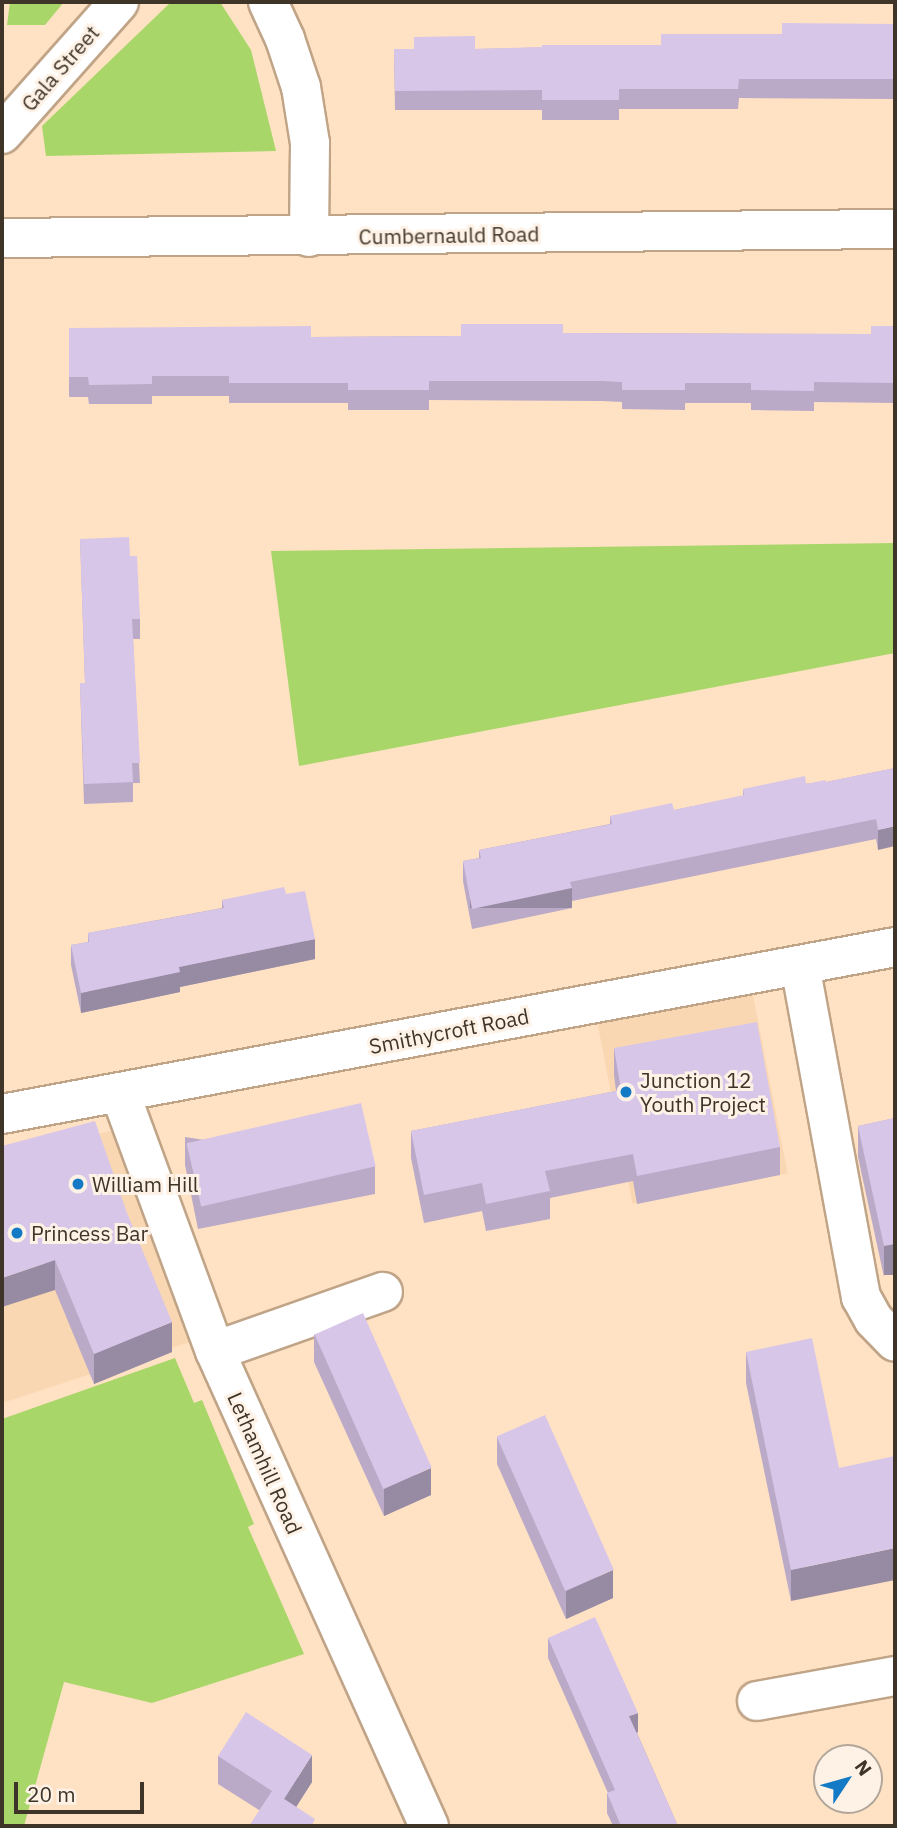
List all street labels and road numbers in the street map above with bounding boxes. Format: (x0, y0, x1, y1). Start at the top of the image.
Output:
street label: Gala Street (16, 20, 104, 116)
street label: Cumbernauld Road (358, 221, 540, 249)
street label: Smithycroft Road (367, 1003, 531, 1059)
street label: Lethamhill Road (222, 1388, 308, 1538)

